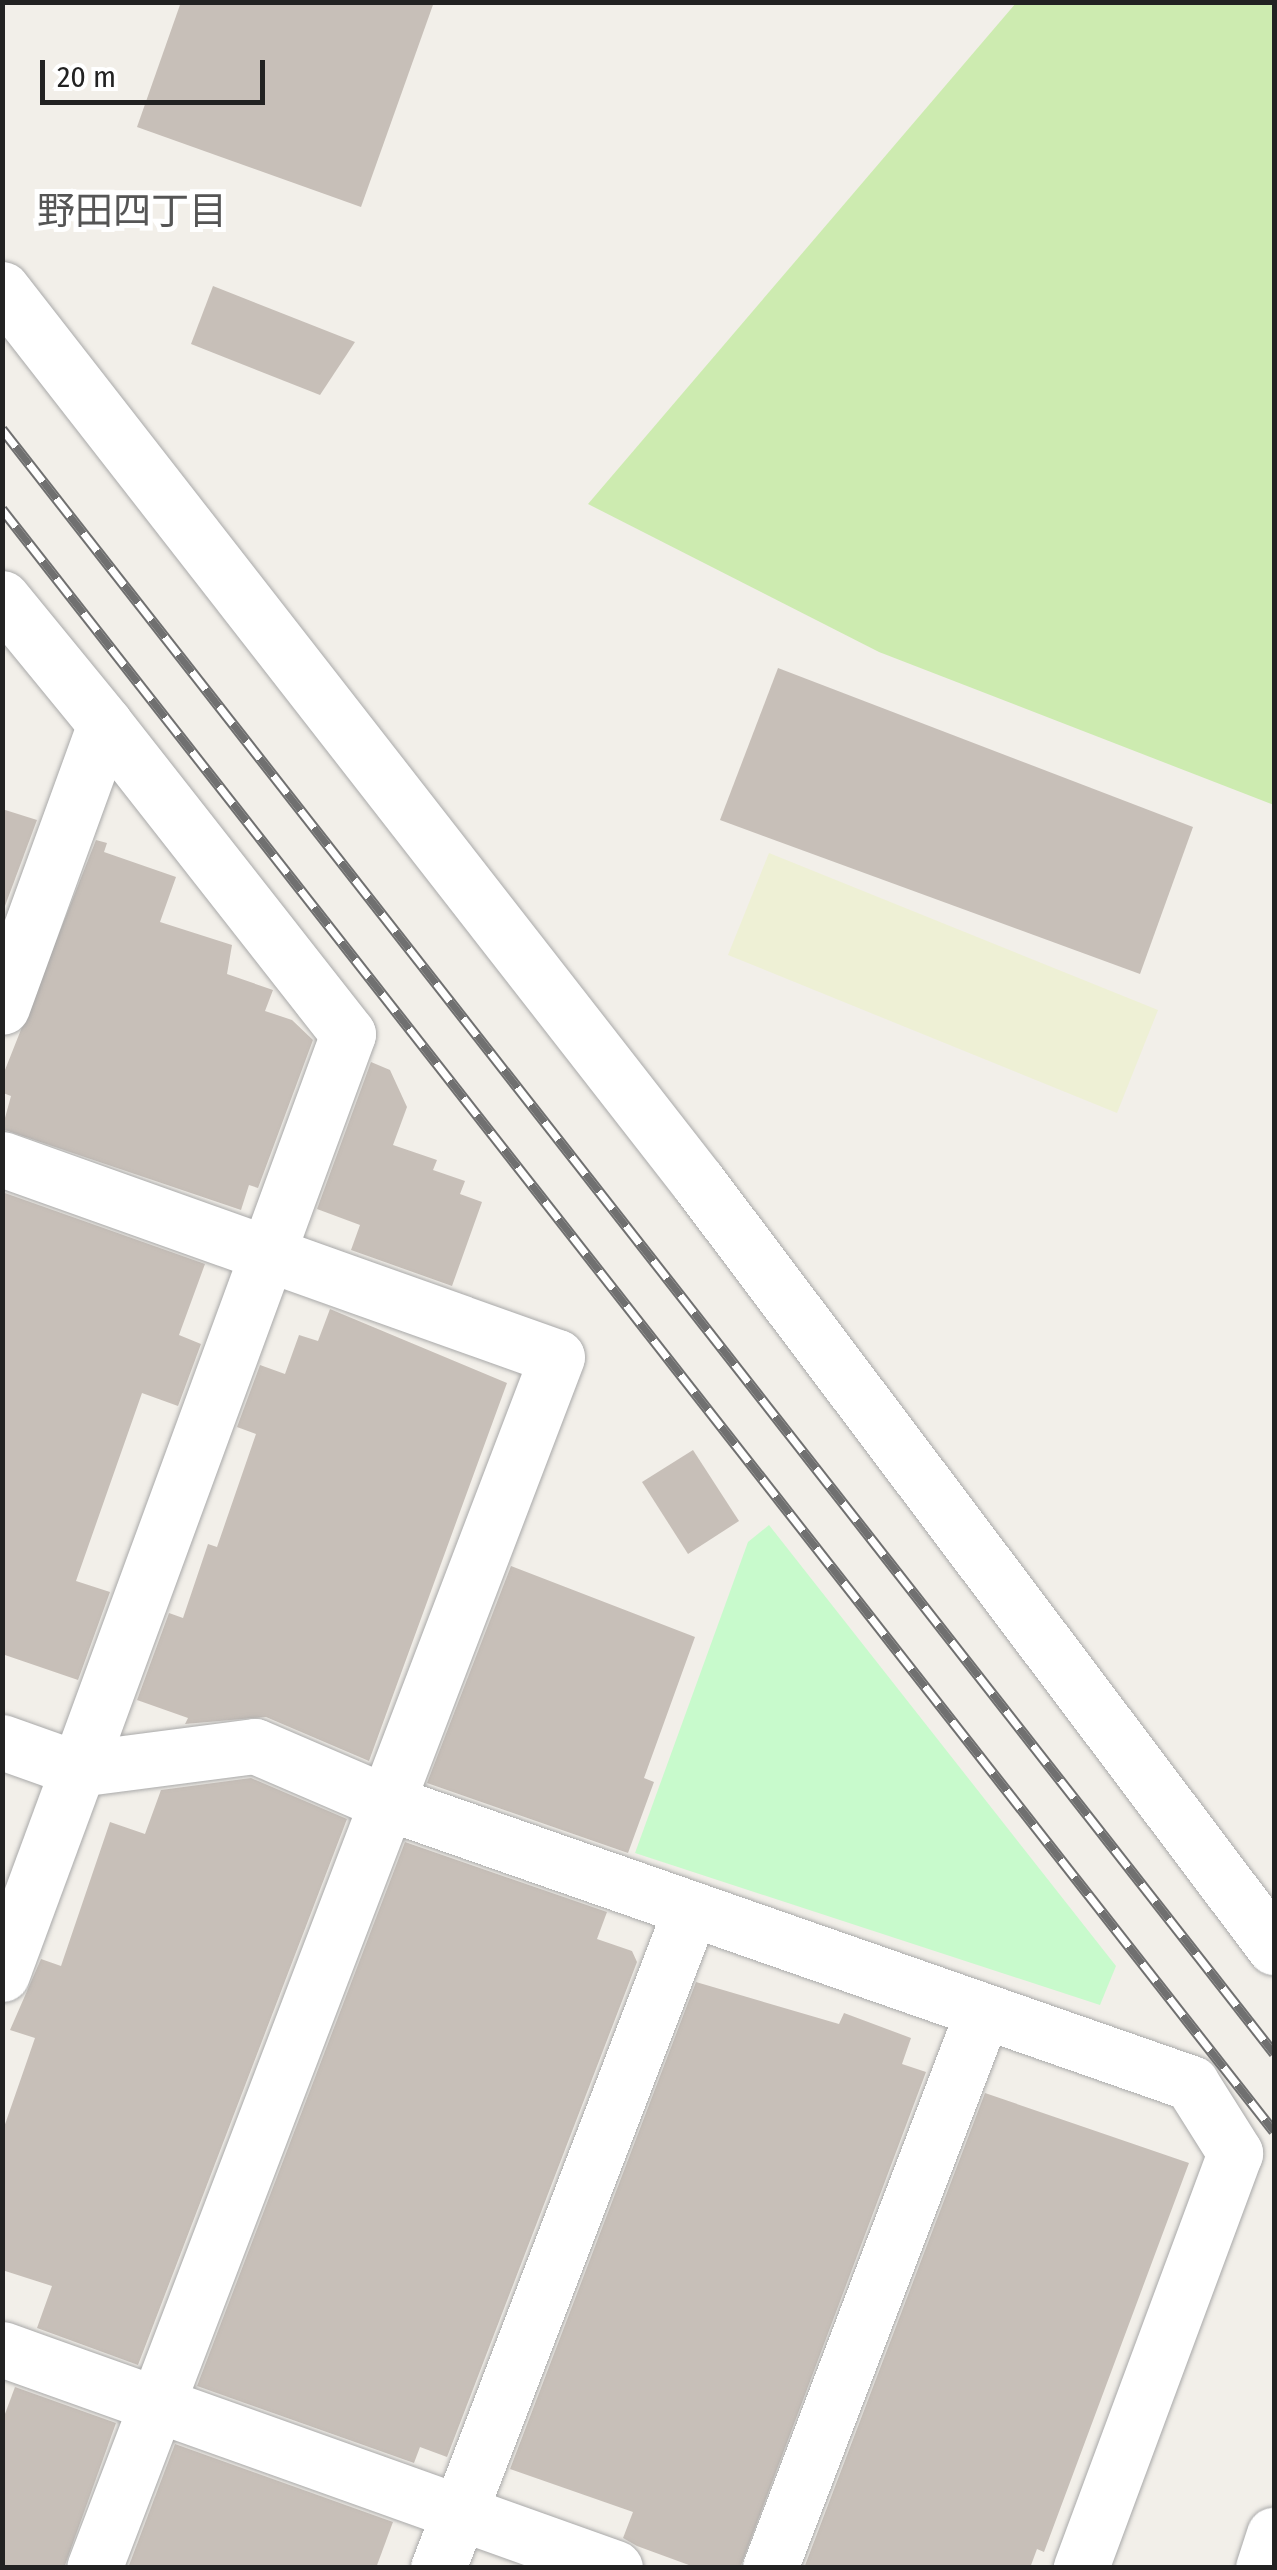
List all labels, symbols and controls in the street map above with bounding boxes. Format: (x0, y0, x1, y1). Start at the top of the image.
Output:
scale bar (45, 40, 270, 102)
text: 20 m (57, 59, 116, 95)
district label: 野田四丁目 (37, 189, 227, 235)

